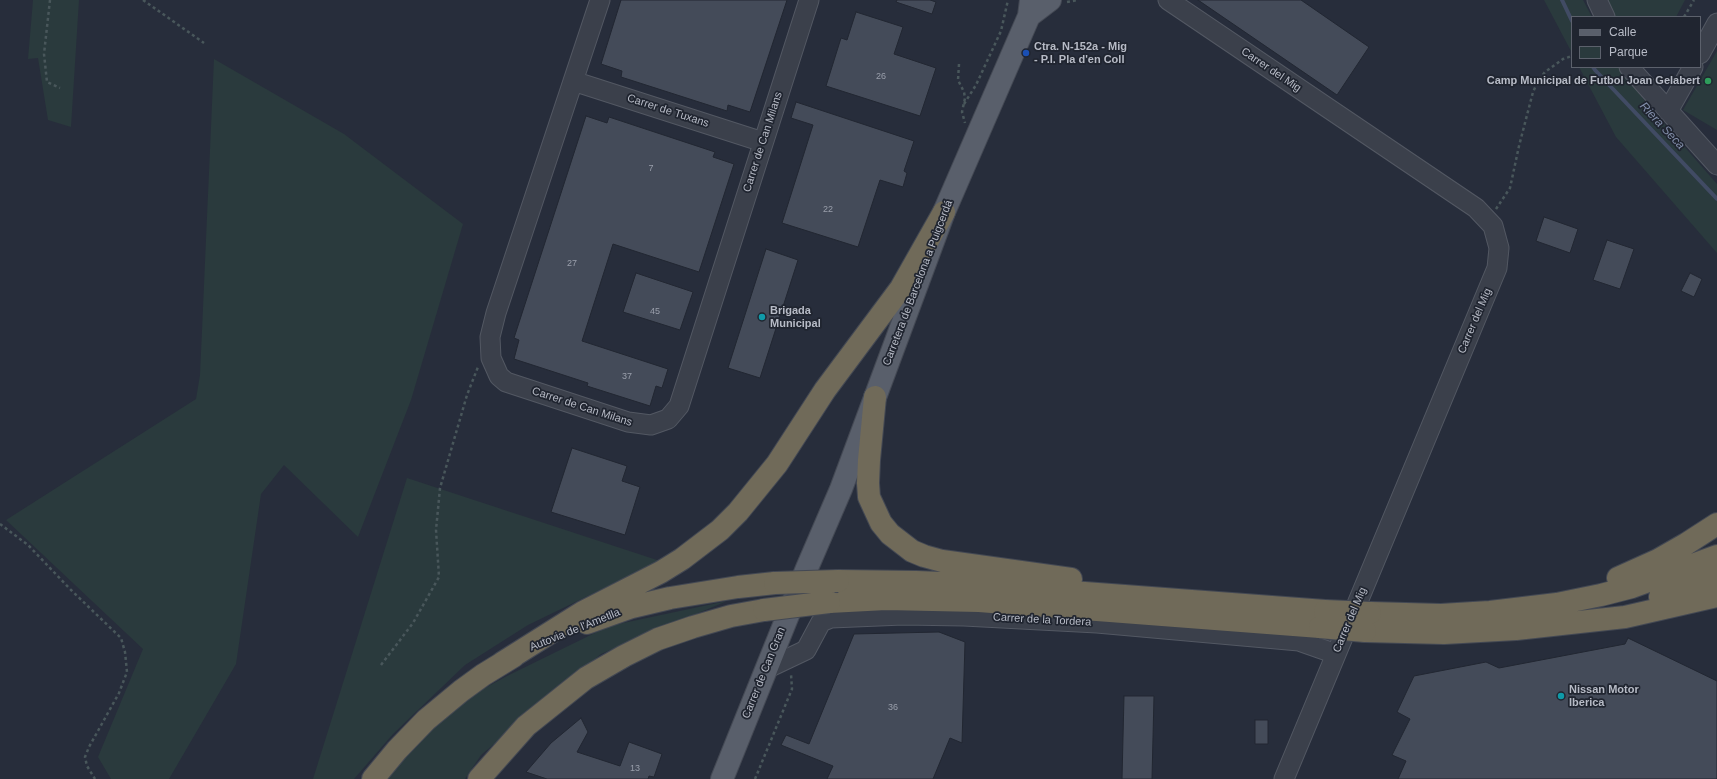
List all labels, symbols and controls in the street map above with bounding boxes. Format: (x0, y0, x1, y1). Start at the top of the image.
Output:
legend (1571, 16, 1701, 68)
text: Calle (1609, 25, 1636, 39)
place label: Ctra. N-152a - Mig - P.I. Pla d'en Coll (1034, 40, 1127, 66)
street label: Carrer del Mig (1238, 45, 1304, 95)
text: Parque (1609, 45, 1648, 59)
marker: Ctra. N-152a - Mig - P.I. Pla d'en Coll (1021, 48, 1031, 58)
house number: 26 (876, 72, 886, 82)
place label: Camp Municipal de Futbol Joan Gelabert (1487, 74, 1700, 88)
marker: Camp Municipal de Futbol Joan Gelabert (1703, 76, 1713, 86)
street label: Carrer de Can Milans (741, 90, 785, 194)
street label: Carrer de Tuxans (625, 92, 711, 130)
water label: Riera Seca (1636, 99, 1688, 153)
house number: 7 (648, 164, 654, 174)
street label: Carretera de Barcelona a Puigcerdá (880, 198, 956, 368)
house number: 22 (823, 205, 833, 215)
house number: 27 (567, 259, 577, 269)
street label: Carrer del Mig (1455, 286, 1495, 356)
place label: Brigada Municipal (770, 304, 821, 330)
house number: 45 (650, 307, 660, 317)
marker: Brigada Municipal (757, 312, 767, 322)
house number: 37 (622, 372, 632, 382)
street label: Carrer de Can Milans (530, 385, 634, 429)
street label: Carrer del Mig (1330, 585, 1370, 655)
street label: Autovia de l'Ametlla (528, 606, 622, 654)
street label: Carrer de la Tordera (993, 611, 1091, 629)
street label: Carrer de Can Gran (740, 625, 788, 721)
place label: Nissan Motor Iberica (1569, 683, 1639, 709)
marker: Nissan Motor Iberica (1556, 691, 1566, 701)
house number: 36 (888, 703, 898, 713)
house number: 13 (630, 764, 640, 774)

